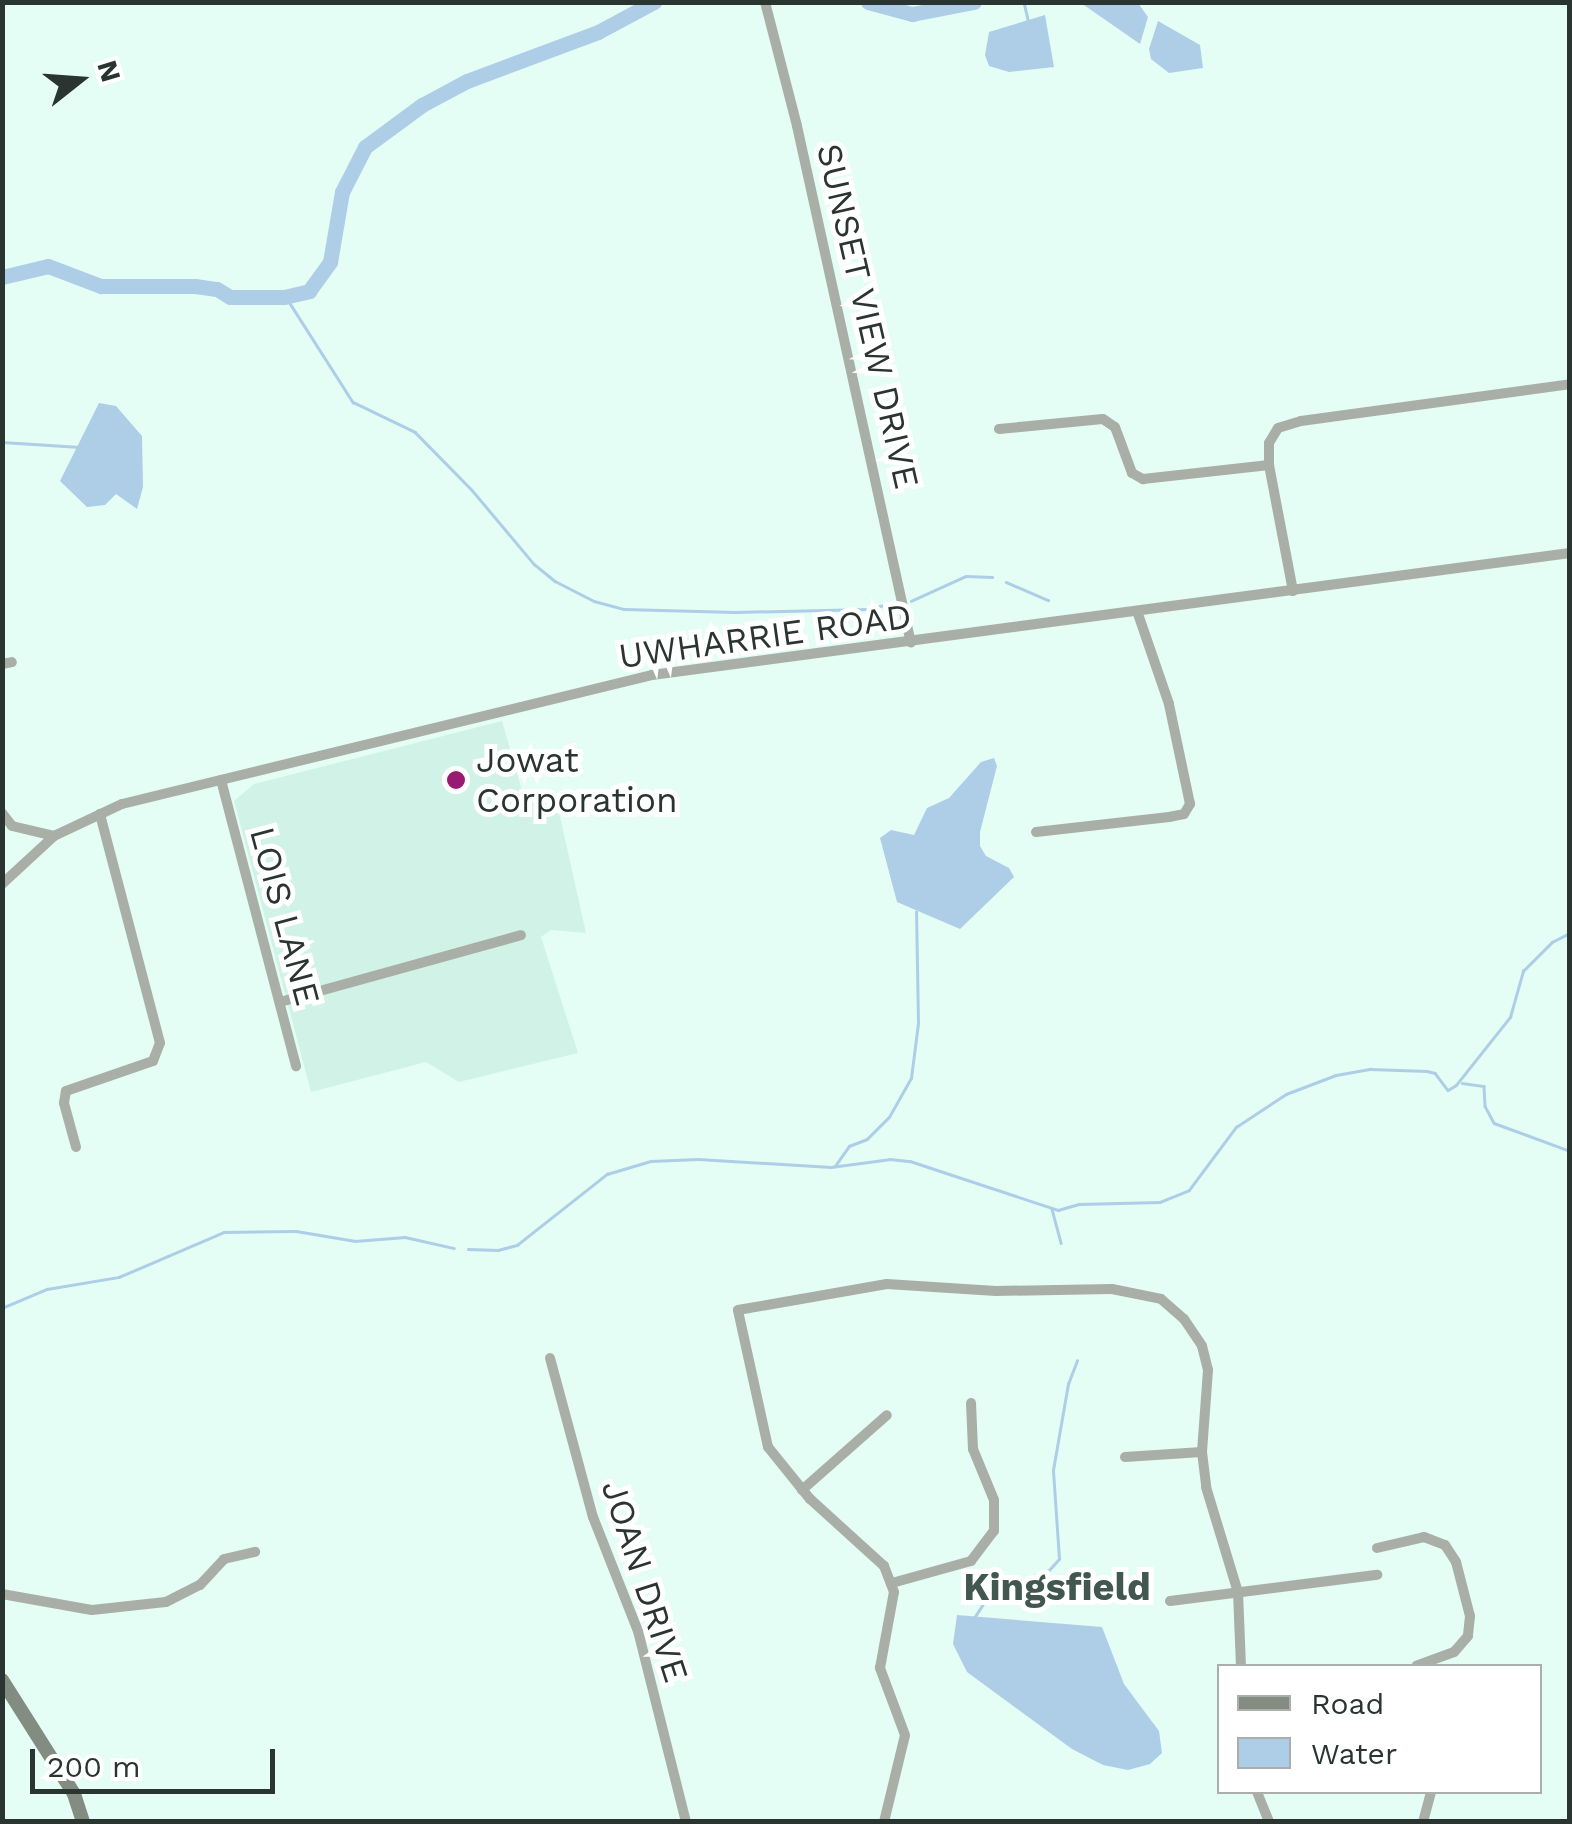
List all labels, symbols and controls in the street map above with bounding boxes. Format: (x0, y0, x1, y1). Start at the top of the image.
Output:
north arrow (30, 30, 130, 130)
text: N (90, 56, 128, 86)
street label: SUNSET VIEW DRIVE (808, 138, 928, 494)
street label: UWHARRIE ROAD (616, 595, 914, 677)
place label: Jowat Corporation (476, 739, 678, 821)
marker: Jowat Corporation (445, 769, 467, 791)
street label: LOIS LANE (241, 822, 329, 1010)
street label: JOAN DRIVE (593, 1475, 697, 1687)
district label: Kingsfield (963, 1565, 1151, 1611)
legend (1217, 1664, 1542, 1794)
text: Road (1311, 1686, 1384, 1721)
scale bar (35, 1729, 280, 1791)
text: Water (1311, 1736, 1397, 1771)
text: 200 m (47, 1749, 141, 1784)

